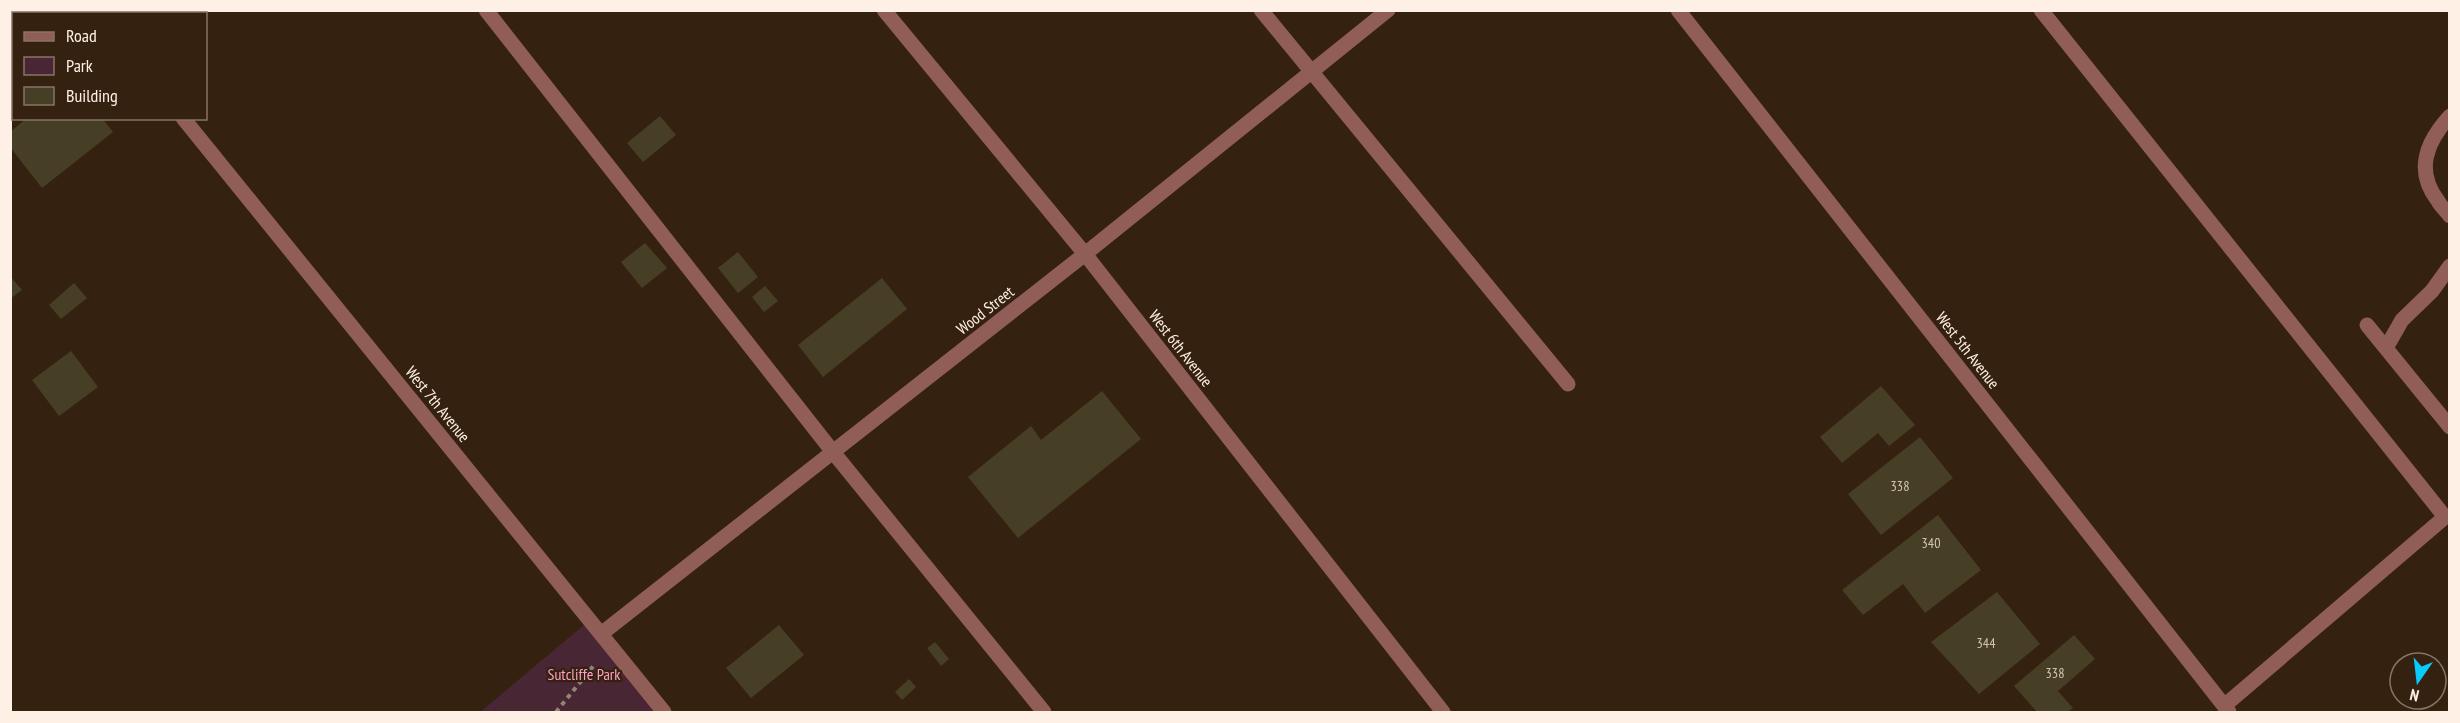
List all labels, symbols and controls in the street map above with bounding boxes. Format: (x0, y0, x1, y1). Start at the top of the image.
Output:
legend (12, 12, 207, 120)
text: Road (66, 24, 97, 47)
text: Park (66, 54, 93, 77)
text: Building (66, 84, 118, 107)
street label: Wood Street (952, 281, 1018, 339)
street label: West 6th Avenue (1145, 306, 1217, 390)
street label: West 5th Avenue (1932, 308, 2004, 392)
street label: West 7th Avenue (401, 362, 475, 446)
house number: 338 (1891, 477, 1909, 495)
house number: 340 (1922, 534, 1940, 552)
house number: 344 (1977, 634, 1996, 652)
north arrow (2388, 651, 2448, 711)
park label: Sutcliffe Park (548, 664, 621, 684)
house number: 338 (2046, 664, 2064, 682)
text: N (2408, 685, 2421, 706)

